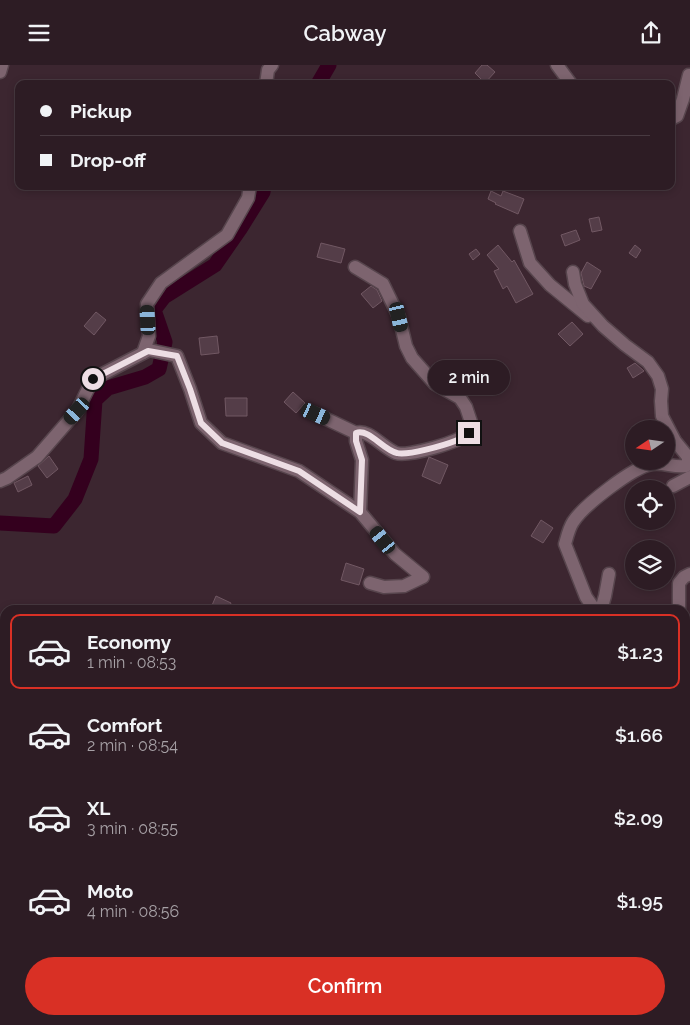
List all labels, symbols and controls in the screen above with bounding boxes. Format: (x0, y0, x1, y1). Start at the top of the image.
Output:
icon: menu (25, 19, 53, 47)
icon: share (637, 19, 665, 47)
text: Cabway (304, 20, 386, 46)
text: Pickup (70, 100, 132, 122)
text: Drop-off (70, 149, 146, 171)
car (388, 301, 409, 333)
car (139, 305, 156, 335)
callout: 2 min (428, 361, 510, 395)
route start (82, 368, 104, 390)
text: 2 min (449, 368, 490, 387)
car (61, 395, 92, 427)
car (299, 401, 332, 427)
north arrow (625, 420, 675, 470)
map controls (625, 420, 675, 590)
route end (458, 422, 480, 444)
button: locate (625, 480, 675, 530)
car (367, 524, 398, 556)
button: layers (625, 540, 675, 590)
icon: car (27, 629, 72, 674)
text: Economy (87, 631, 171, 653)
text: $1.23 (617, 641, 663, 663)
text: 1 min · 08:53 (87, 653, 176, 672)
icon: car (27, 712, 72, 757)
text: Comfort (87, 714, 162, 736)
text: $1.66 (615, 724, 663, 746)
text: 2 min · 08:54 (87, 736, 178, 755)
icon: car (27, 795, 72, 840)
text: XL (87, 797, 110, 819)
text: $2.09 (614, 807, 663, 829)
text: 3 min · 08:55 (87, 819, 178, 838)
icon: car (27, 878, 72, 923)
text: Moto (87, 880, 133, 902)
text: $1.95 (616, 890, 663, 912)
text: 4 min · 08:56 (87, 902, 179, 921)
button: Confirm (25, 957, 665, 1015)

